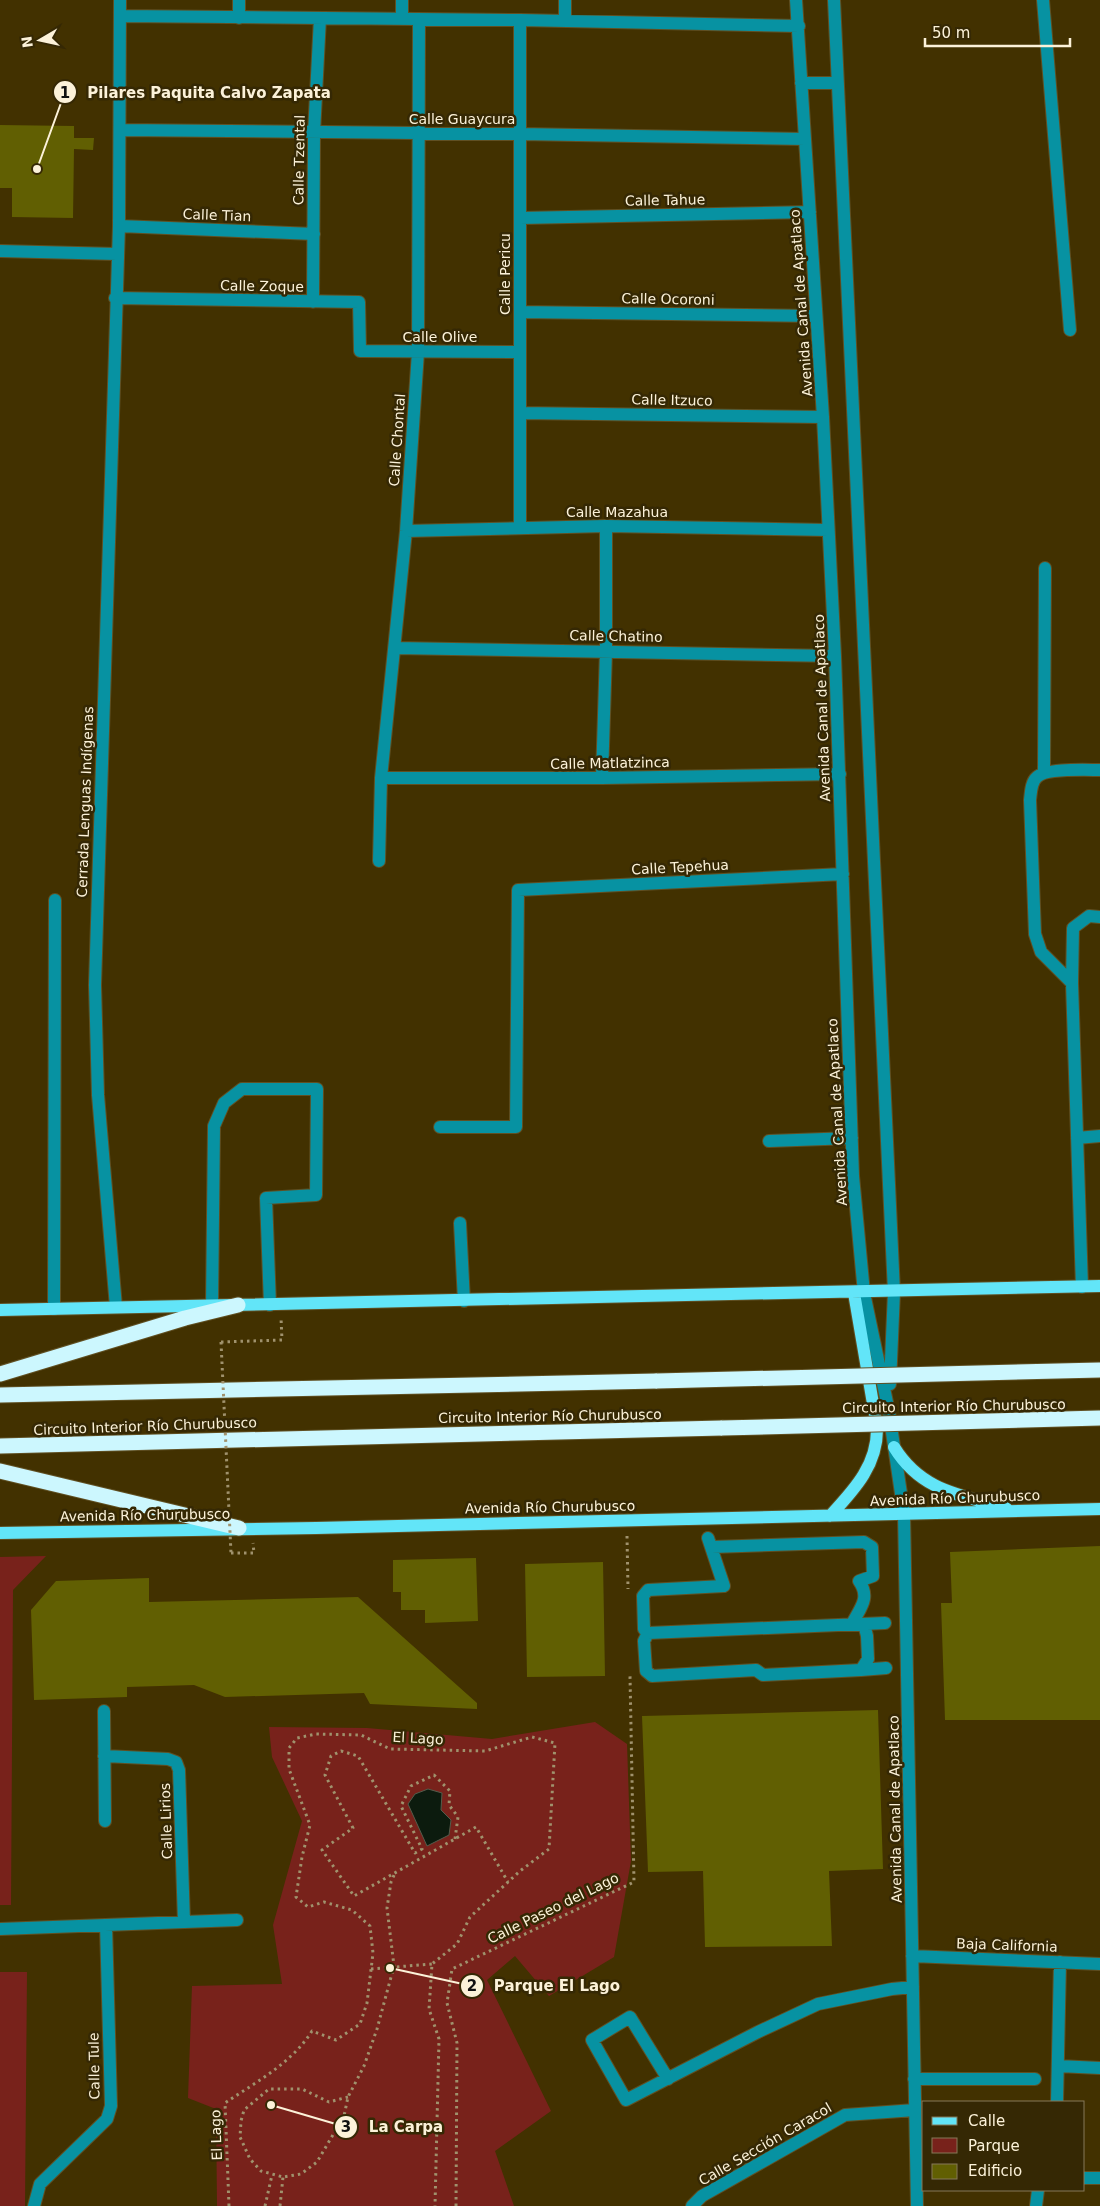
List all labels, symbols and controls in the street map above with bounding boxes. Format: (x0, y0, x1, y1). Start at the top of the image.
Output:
north arrow (15, 15, 65, 65)
scale bar (925, 15, 1070, 47)
text: 50 m (932, 24, 970, 42)
text: N (18, 35, 36, 49)
callout: Pilares Paquita Calvo Zapata (52, 77, 341, 107)
text: 1 (60, 84, 70, 102)
text: Pilares Paquita Calvo Zapata (87, 84, 331, 102)
street label: Calle Guaycura (409, 111, 515, 127)
street label: Calle Tzental (290, 115, 308, 205)
street label: Calle Tahue (625, 191, 705, 209)
street label: Calle Tian (182, 206, 252, 224)
street label: Avenida Canal de Apatlaco (786, 209, 816, 397)
street label: Calle Pericu (497, 233, 513, 315)
street label: Calle Zoque (220, 277, 304, 295)
street label: Calle Ocoroni (621, 290, 715, 308)
street label: Calle Olive (403, 329, 477, 345)
street label: Calle Itzuco (631, 391, 713, 409)
street label: Calle Chontal (386, 393, 408, 487)
street label: Calle Mazahua (566, 504, 668, 520)
street label: Avenida Canal de Apatlaco (811, 614, 833, 802)
street label: Calle Chatino (569, 627, 663, 645)
street label: Cerrada Lenguas Indígenas (74, 706, 96, 898)
street label: Calle Matlatzinca (550, 754, 670, 772)
street label: Calle Tepehua (631, 856, 729, 878)
street label: Avenida Canal de Apatlaco (824, 1018, 850, 1206)
street label: Circuito Interior Río Churubusco (842, 1396, 1066, 1416)
street label: Circuito Interior Río Churubusco (438, 1406, 662, 1426)
street label: Circuito Interior Río Churubusco (33, 1414, 257, 1438)
street label: Avenida Río Churubusco (870, 1487, 1040, 1509)
street label: Avenida Río Churubusco (465, 1498, 635, 1516)
street label: Avenida Río Churubusco (60, 1506, 230, 1524)
street label: Avenida Canal de Apatlaco (885, 1715, 905, 1903)
street label: El Lago (392, 1729, 444, 1747)
street label: Calle Lirios (157, 1783, 175, 1859)
street label: Calle Paseo del Lago (485, 1869, 621, 1947)
street label: Baja California (956, 1935, 1058, 1955)
callout: Parque El Lago (459, 1971, 631, 2001)
text: 2 (467, 1977, 477, 1995)
text: Parque El Lago (494, 1977, 620, 1995)
street label: Calle Tule (85, 2032, 103, 2100)
street label: Calle Sección Caracol (696, 2099, 834, 2189)
legend (922, 2101, 1085, 2191)
street label: El Lago (207, 2109, 225, 2161)
callout: La Carpa (333, 2112, 453, 2142)
text: Calle (968, 2112, 1005, 2130)
text: 3 (341, 2118, 351, 2136)
text: La Carpa (369, 2118, 443, 2136)
text: Parque (968, 2137, 1020, 2155)
text: Edificio (968, 2162, 1022, 2180)

